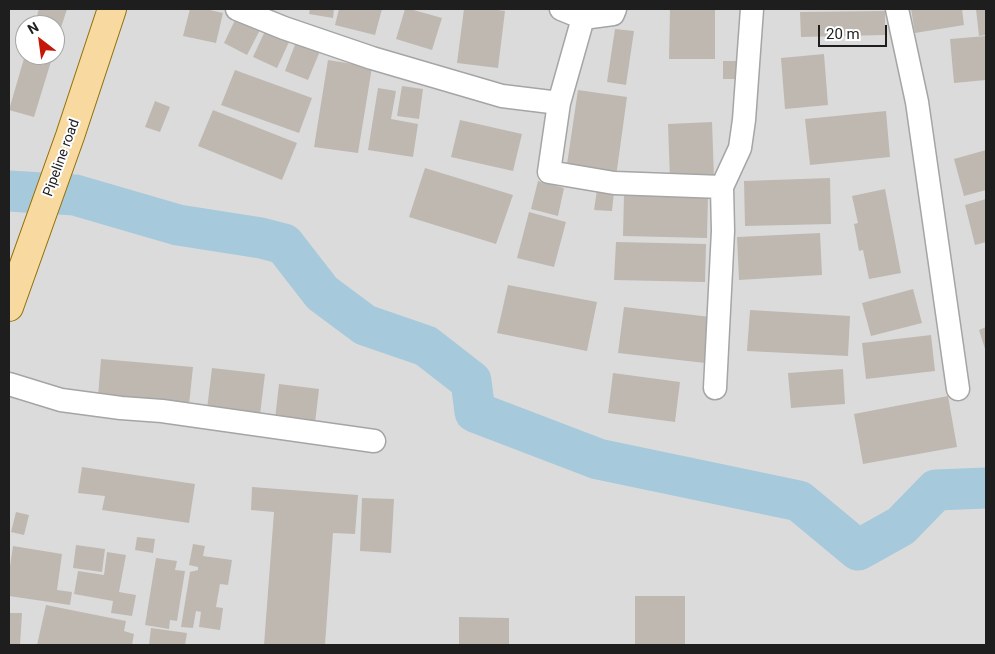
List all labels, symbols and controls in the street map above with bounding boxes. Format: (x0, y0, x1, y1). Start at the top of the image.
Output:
north arrow (15, 15, 65, 65)
scale bar (820, 15, 889, 47)
text: N (25, 18, 41, 37)
text: 20 m (826, 25, 860, 43)
street label: Pipeline road (40, 117, 84, 199)

